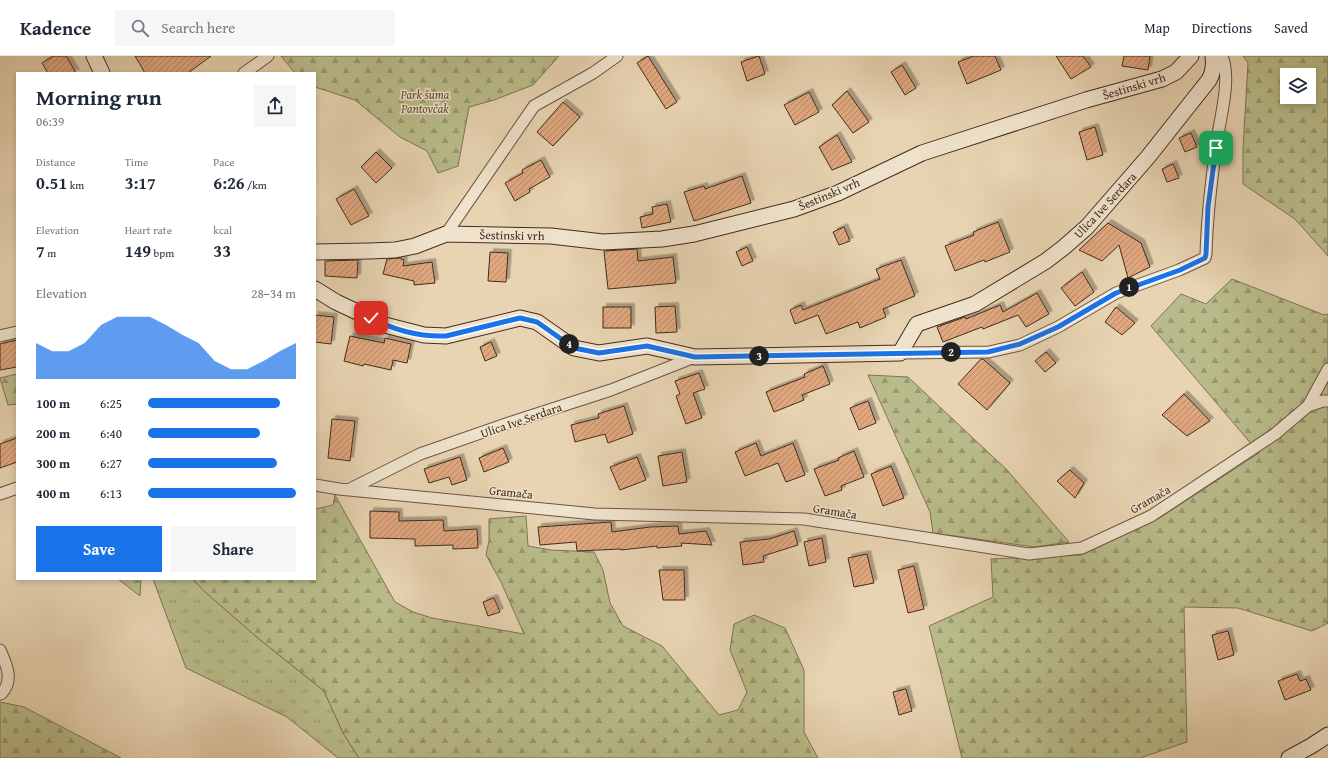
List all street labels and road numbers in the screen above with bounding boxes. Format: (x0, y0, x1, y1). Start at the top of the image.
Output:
street label: Šestinski vrh (1100, 68, 1168, 104)
street label: Ulica Ive Serdara (1070, 168, 1140, 242)
street label: Šestinski vrh (796, 173, 863, 215)
street label: Šestinski vrh (479, 226, 545, 244)
street label: Ulica Ive Serdara (478, 398, 564, 442)
street label: Gramača (1127, 480, 1174, 517)
street label: Gramača (488, 481, 534, 503)
street label: Gramača (812, 499, 858, 523)

